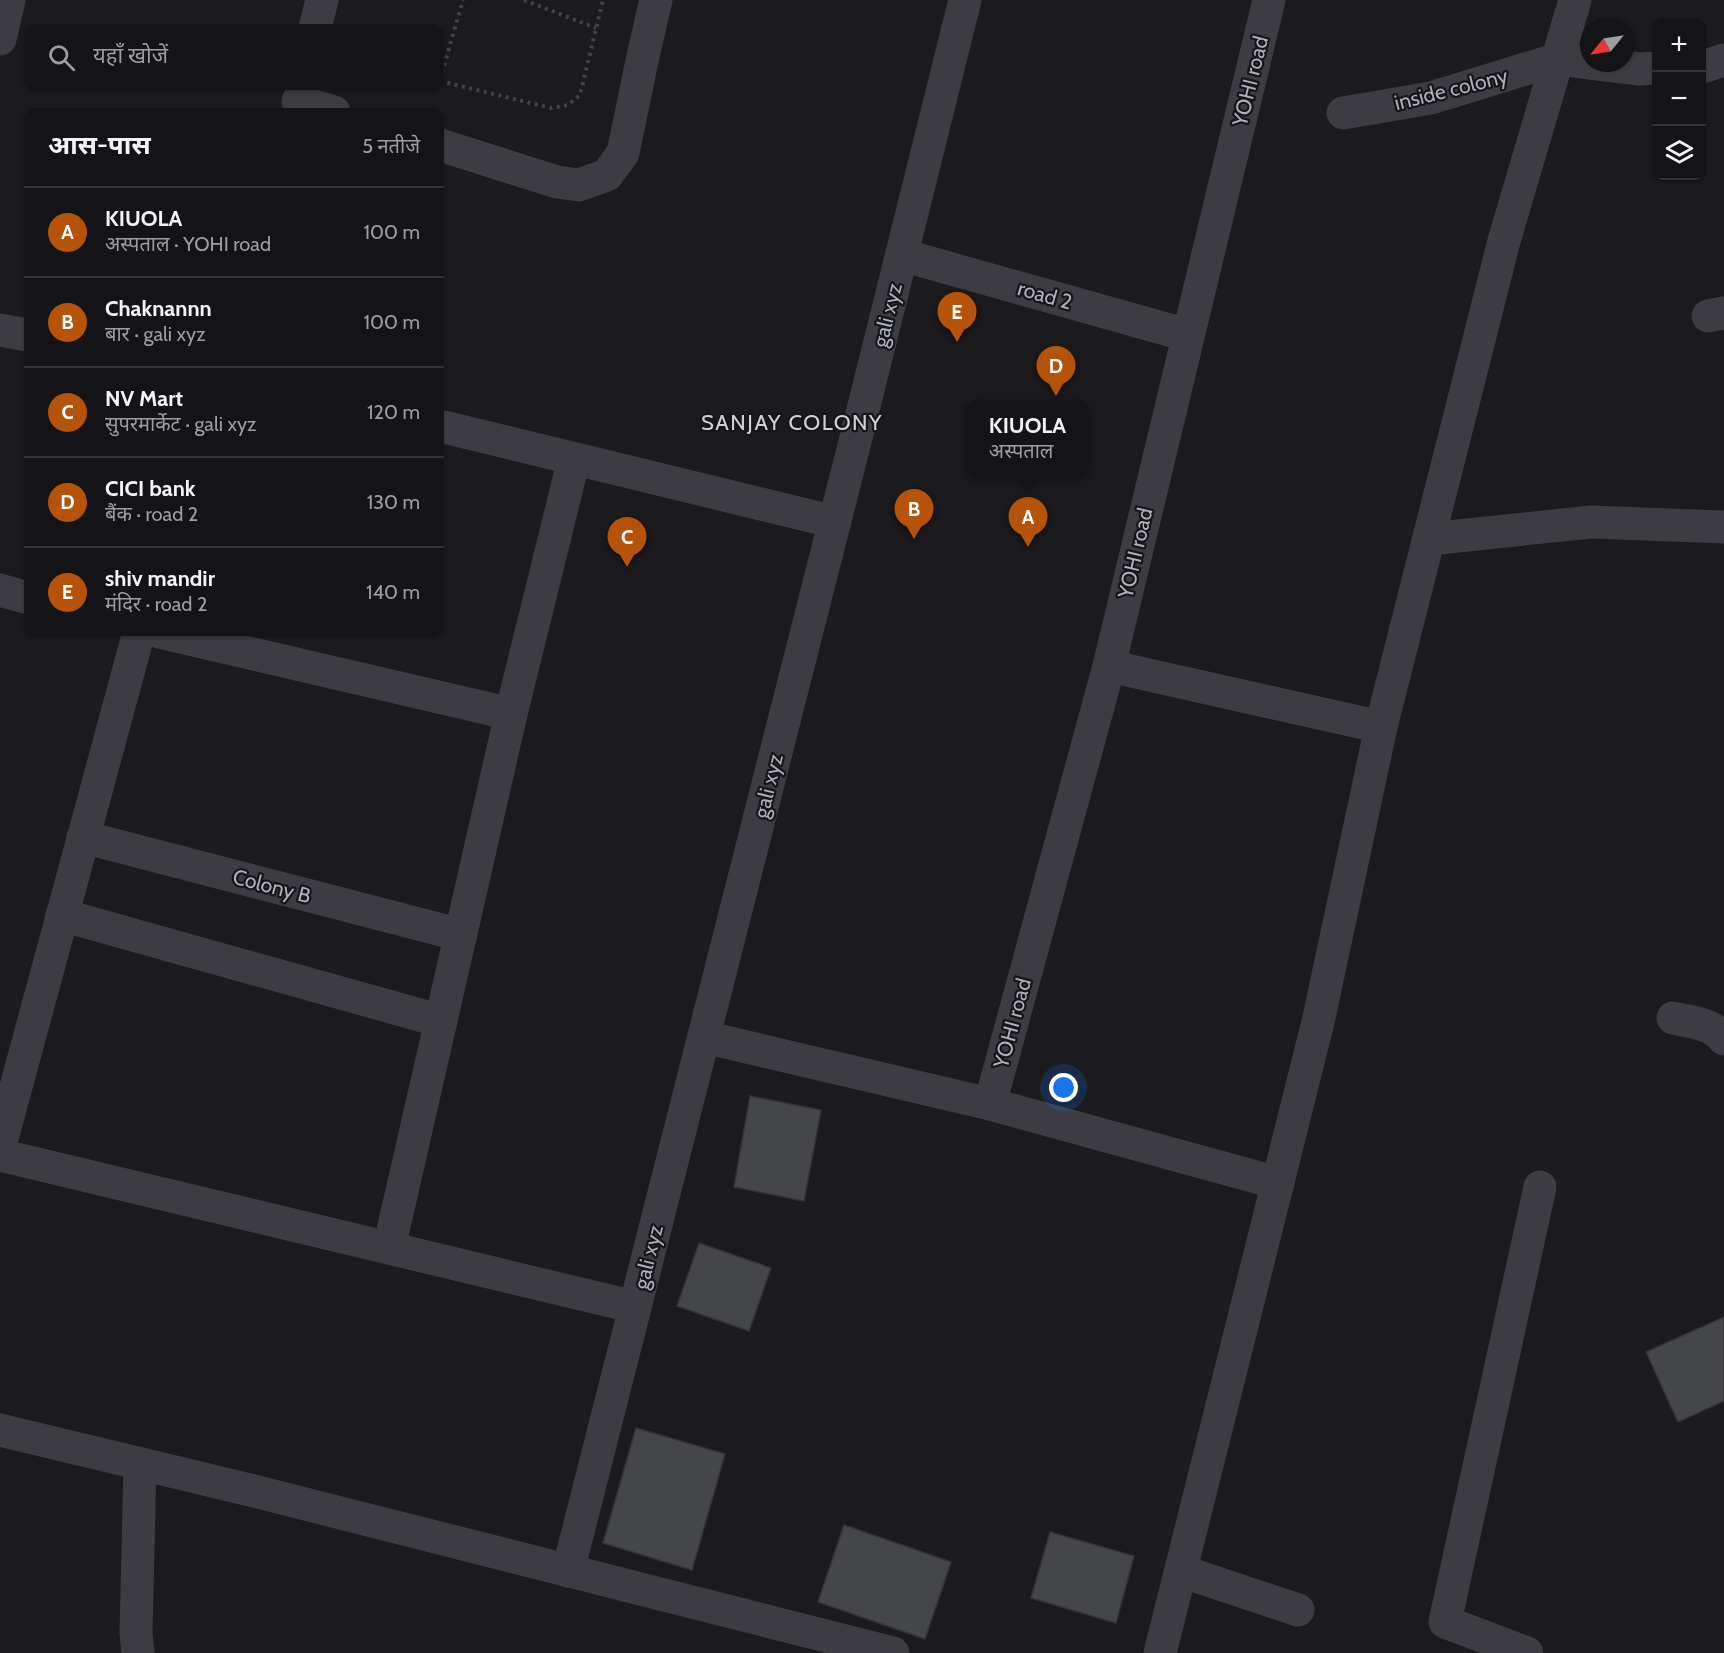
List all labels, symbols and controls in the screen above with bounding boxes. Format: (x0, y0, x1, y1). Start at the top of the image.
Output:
north arrow (1580, 18, 1634, 72)
map controls (1652, 18, 1706, 180)
button: + (1652, 18, 1706, 72)
search box (24, 24, 444, 90)
street label: YOHI road (1226, 33, 1273, 130)
icon: search (45, 41, 78, 74)
text: यहाँ खोजें (93, 42, 168, 69)
street label: inside colony (1392, 63, 1511, 115)
button: − (1652, 72, 1706, 126)
button: layers (1652, 126, 1706, 180)
text: आस-पास (48, 129, 151, 161)
text: 5 नतीजे (362, 134, 420, 158)
text: KIUOLA (105, 205, 182, 232)
text: A (61, 220, 74, 244)
text: 100 m (364, 220, 420, 244)
text: अस्पताल · YOHI road (105, 232, 271, 256)
street label: road 2 (1015, 275, 1075, 315)
street label: gali xyz (867, 280, 907, 350)
pin: E (938, 292, 976, 342)
text: Chaknannn (105, 295, 212, 322)
text: B (61, 310, 74, 334)
text: 100 m (364, 310, 420, 334)
text: बार · gali xyz (105, 322, 206, 346)
pin: D (1036, 346, 1076, 396)
text: NV Mart (105, 385, 183, 412)
text: C (61, 400, 74, 424)
text: 120 m (367, 400, 420, 424)
popup (966, 400, 1089, 478)
district label: SANJAY COLONY (701, 409, 883, 436)
text: सुपरमार्केट · gali xyz (105, 412, 256, 436)
text: KIUOLA (989, 412, 1066, 439)
text: अस्पताल (989, 439, 1053, 463)
text: CICI bank (105, 475, 196, 502)
text: D (60, 490, 75, 514)
text: 130 m (367, 490, 420, 514)
pin: B (894, 490, 934, 539)
pin: A (1008, 498, 1048, 547)
text: बैंक · road 2 (105, 502, 198, 526)
street label: YOHI road (1112, 505, 1158, 602)
pin: C (608, 518, 646, 567)
text: shiv mandir (105, 565, 215, 592)
text: E (62, 580, 73, 604)
text: 140 m (366, 580, 420, 604)
text: मंदिर · road 2 (105, 592, 207, 616)
street label: gali xyz (748, 751, 788, 821)
street label: Colony B (230, 864, 314, 908)
street label: YOHI road (988, 975, 1036, 1072)
your location (1049, 1073, 1078, 1102)
street label: gali xyz (628, 1222, 668, 1292)

